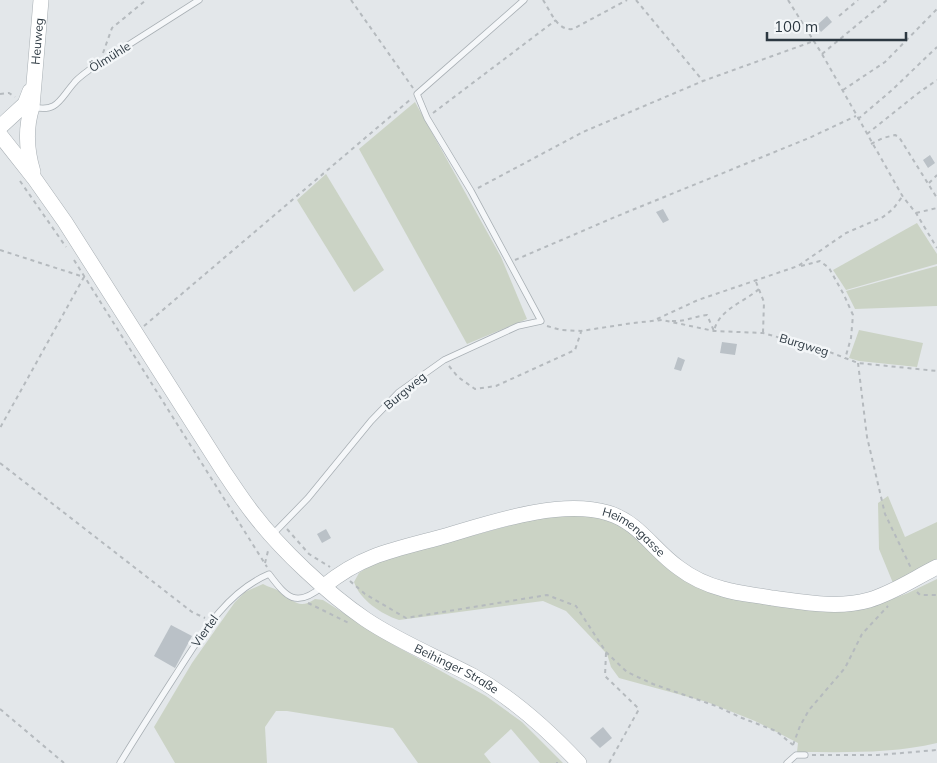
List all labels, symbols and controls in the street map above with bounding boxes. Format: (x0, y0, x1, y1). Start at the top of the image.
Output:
scale bar (767, 10, 906, 42)
street label: Heuweg (28, 17, 46, 65)
text: 100 m (774, 17, 818, 36)
street label: Ölmühle (86, 38, 133, 75)
street label: Burgweg (778, 330, 831, 359)
street label: Burgweg (380, 369, 429, 413)
street label: Heimengasse (601, 504, 669, 560)
street label: Viertel (188, 612, 221, 650)
street label: Beihinger Straße (412, 640, 502, 697)

